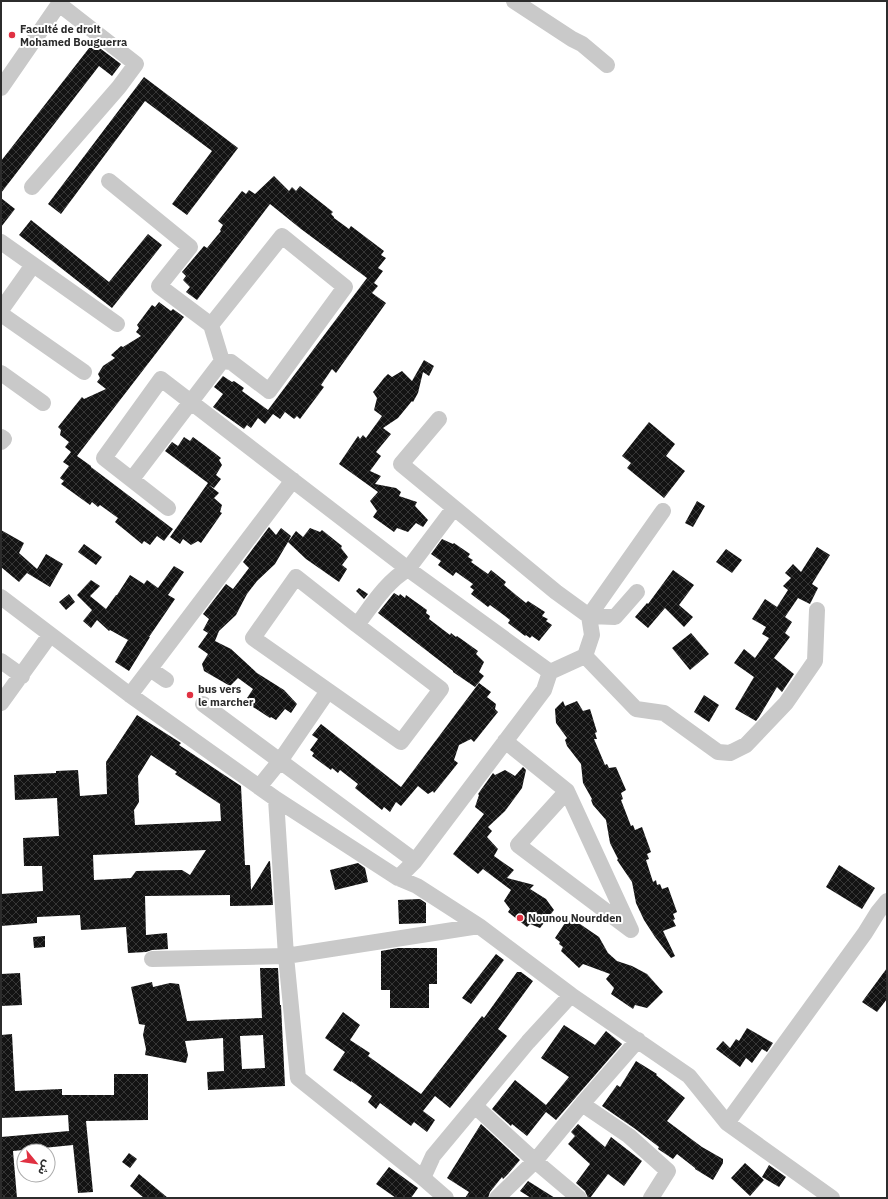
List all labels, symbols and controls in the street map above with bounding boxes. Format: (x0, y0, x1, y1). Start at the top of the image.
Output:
place label: Faculté de droit Mohamed Bouguerra (20, 22, 127, 49)
marker: Faculté de droit Mohamed Bouguerra (7, 30, 17, 40)
place label: bus vers le marcher (198, 682, 254, 709)
marker: bus vers le marcher (185, 690, 195, 700)
place label: Nounou Nourdden (528, 911, 622, 925)
marker: Nounou Nourdden (515, 913, 525, 923)
north arrow (16, 1143, 56, 1183)
text: ش (35, 1158, 55, 1178)

